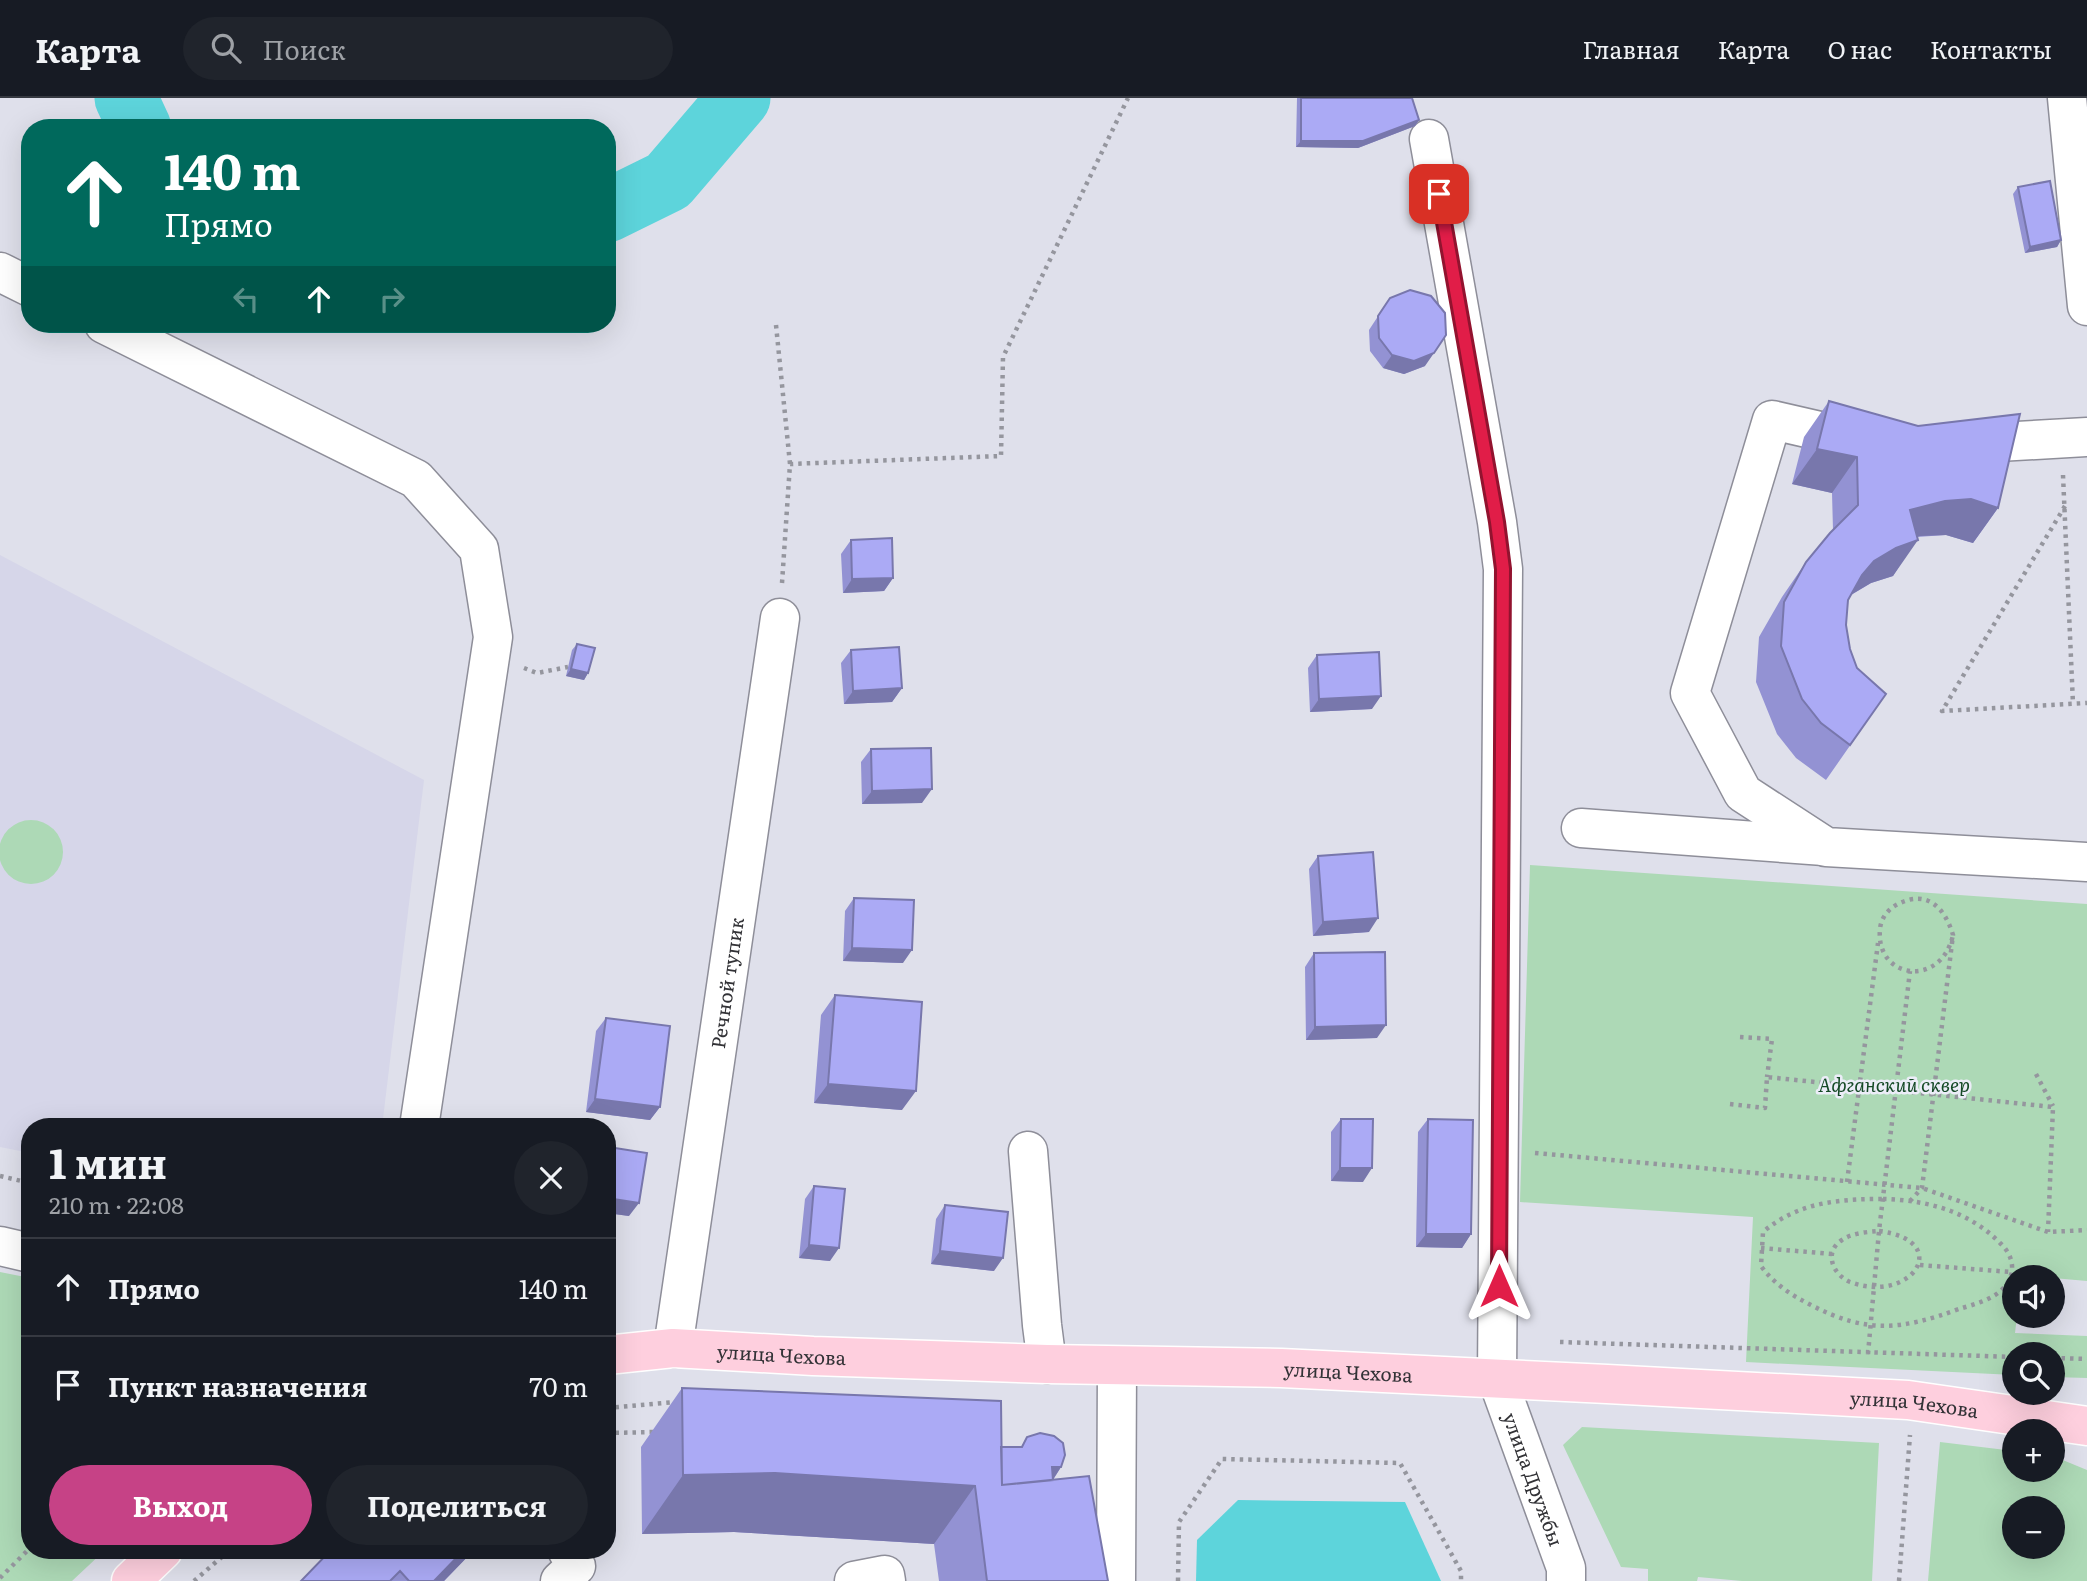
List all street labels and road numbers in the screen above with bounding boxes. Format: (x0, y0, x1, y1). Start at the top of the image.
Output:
street label: Речной тупик (703, 915, 750, 1050)
street label: улица Чехова (716, 1337, 847, 1371)
street label: улица Чехова (1283, 1354, 1414, 1388)
street label: улица Чехова (1849, 1383, 1981, 1424)
street label: улица Дружбы (1497, 1408, 1571, 1550)

